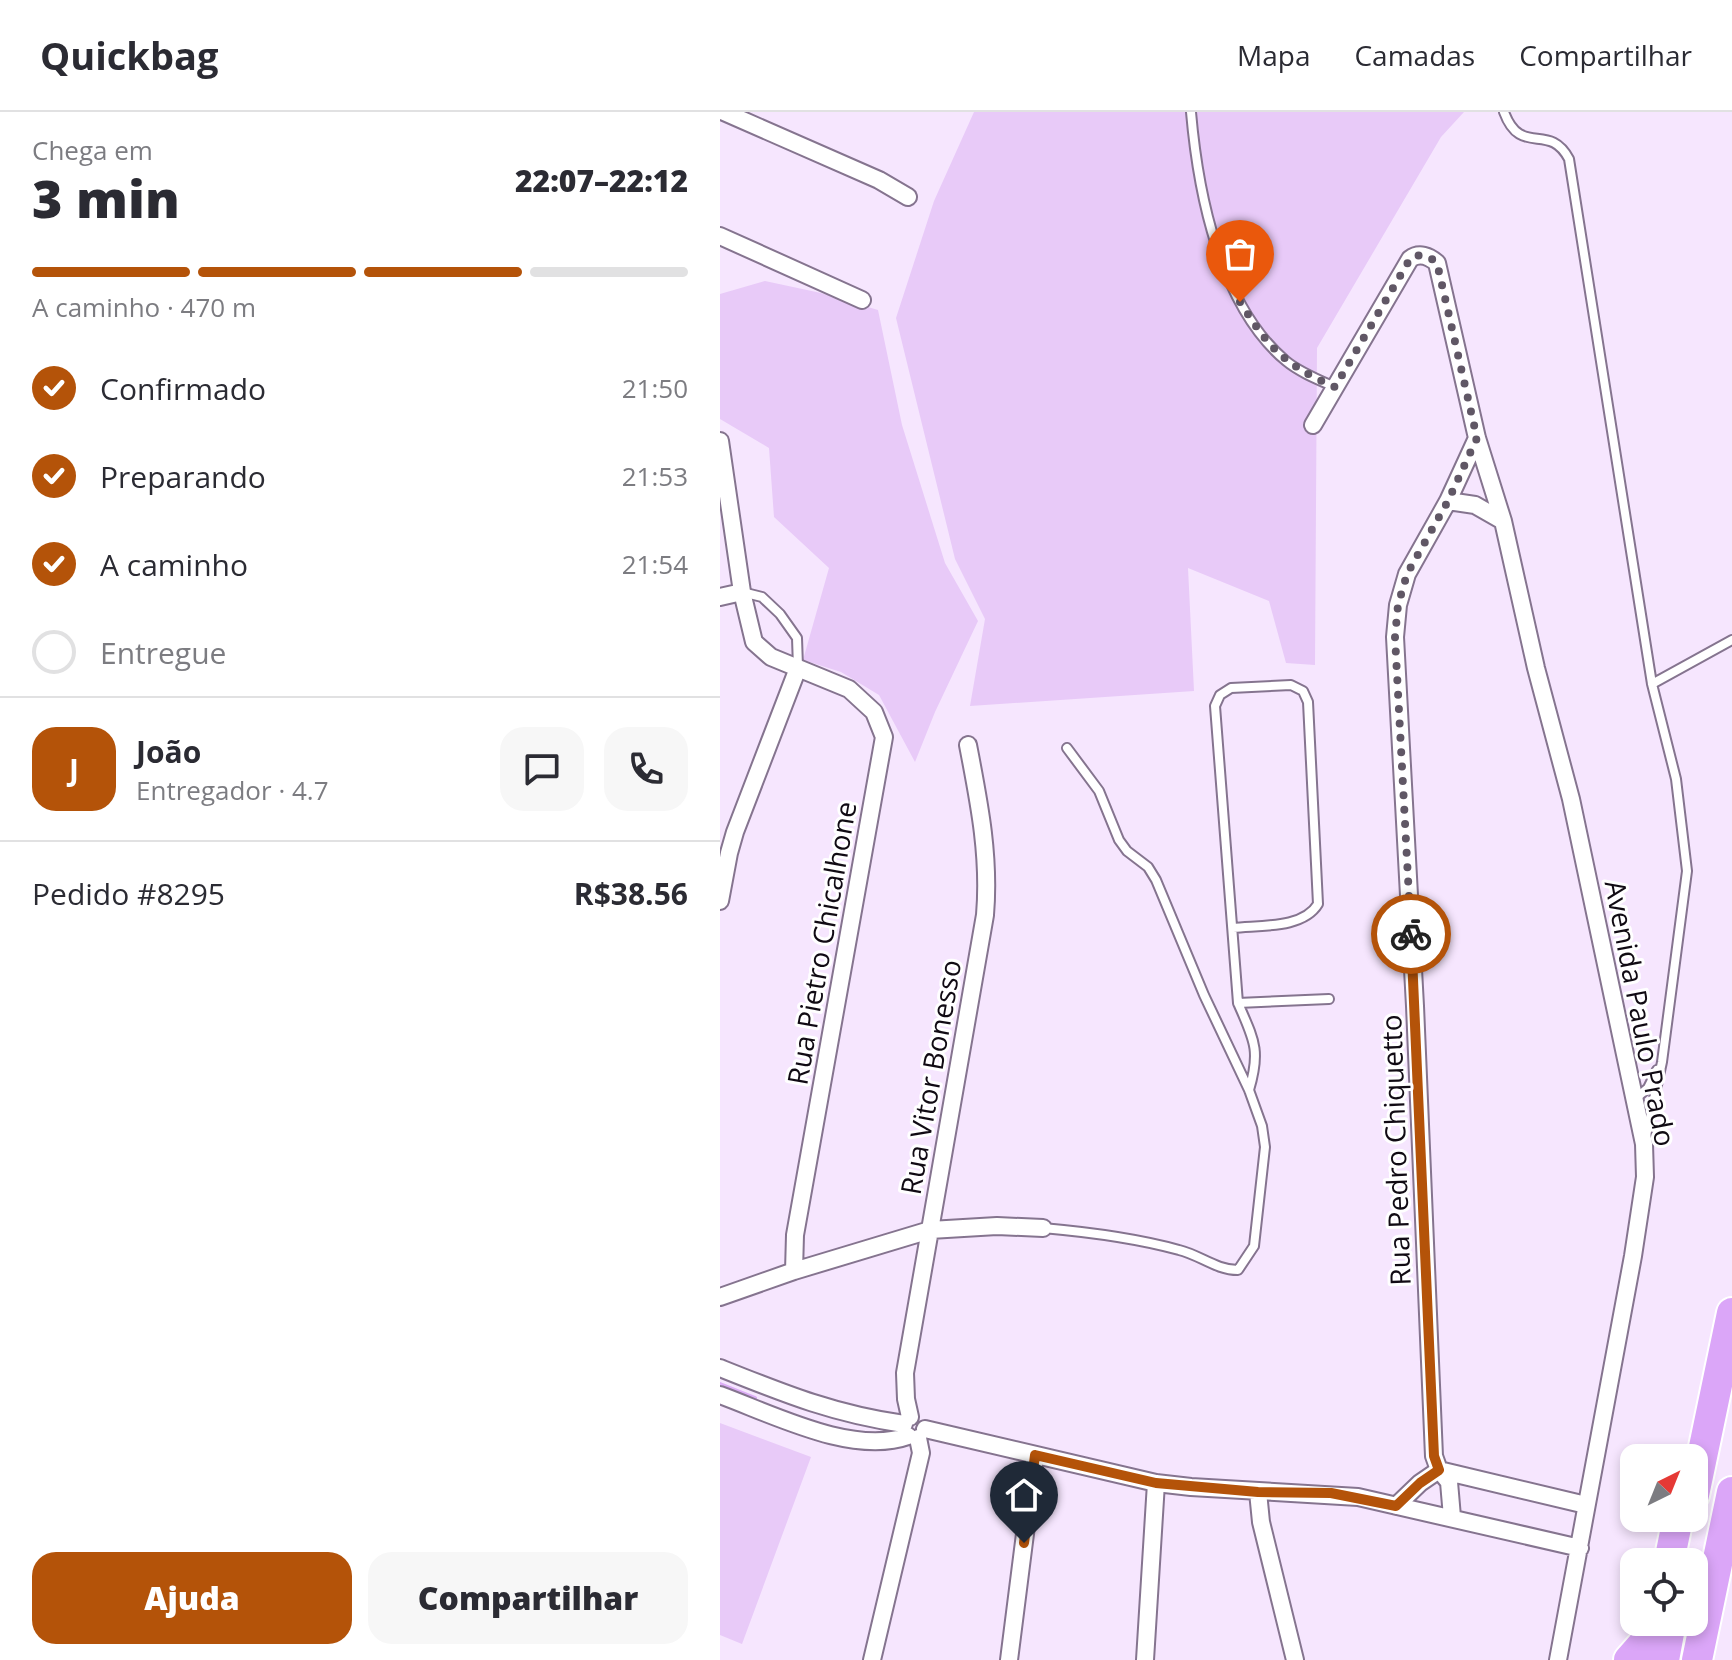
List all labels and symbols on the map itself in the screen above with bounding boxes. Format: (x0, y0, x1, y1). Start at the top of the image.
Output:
pin (1206, 220, 1274, 302)
street label: Rua Pietro Chicalhone (777, 798, 865, 1088)
street label: Avenida Paulo Prado (1597, 877, 1685, 1149)
courier (1371, 894, 1451, 974)
street label: Rua Vitor Bonesso (891, 957, 969, 1197)
street label: Rua Pedro Chiquetto (1371, 1014, 1419, 1286)
north arrow (1620, 1444, 1708, 1532)
pin (990, 1461, 1058, 1543)

